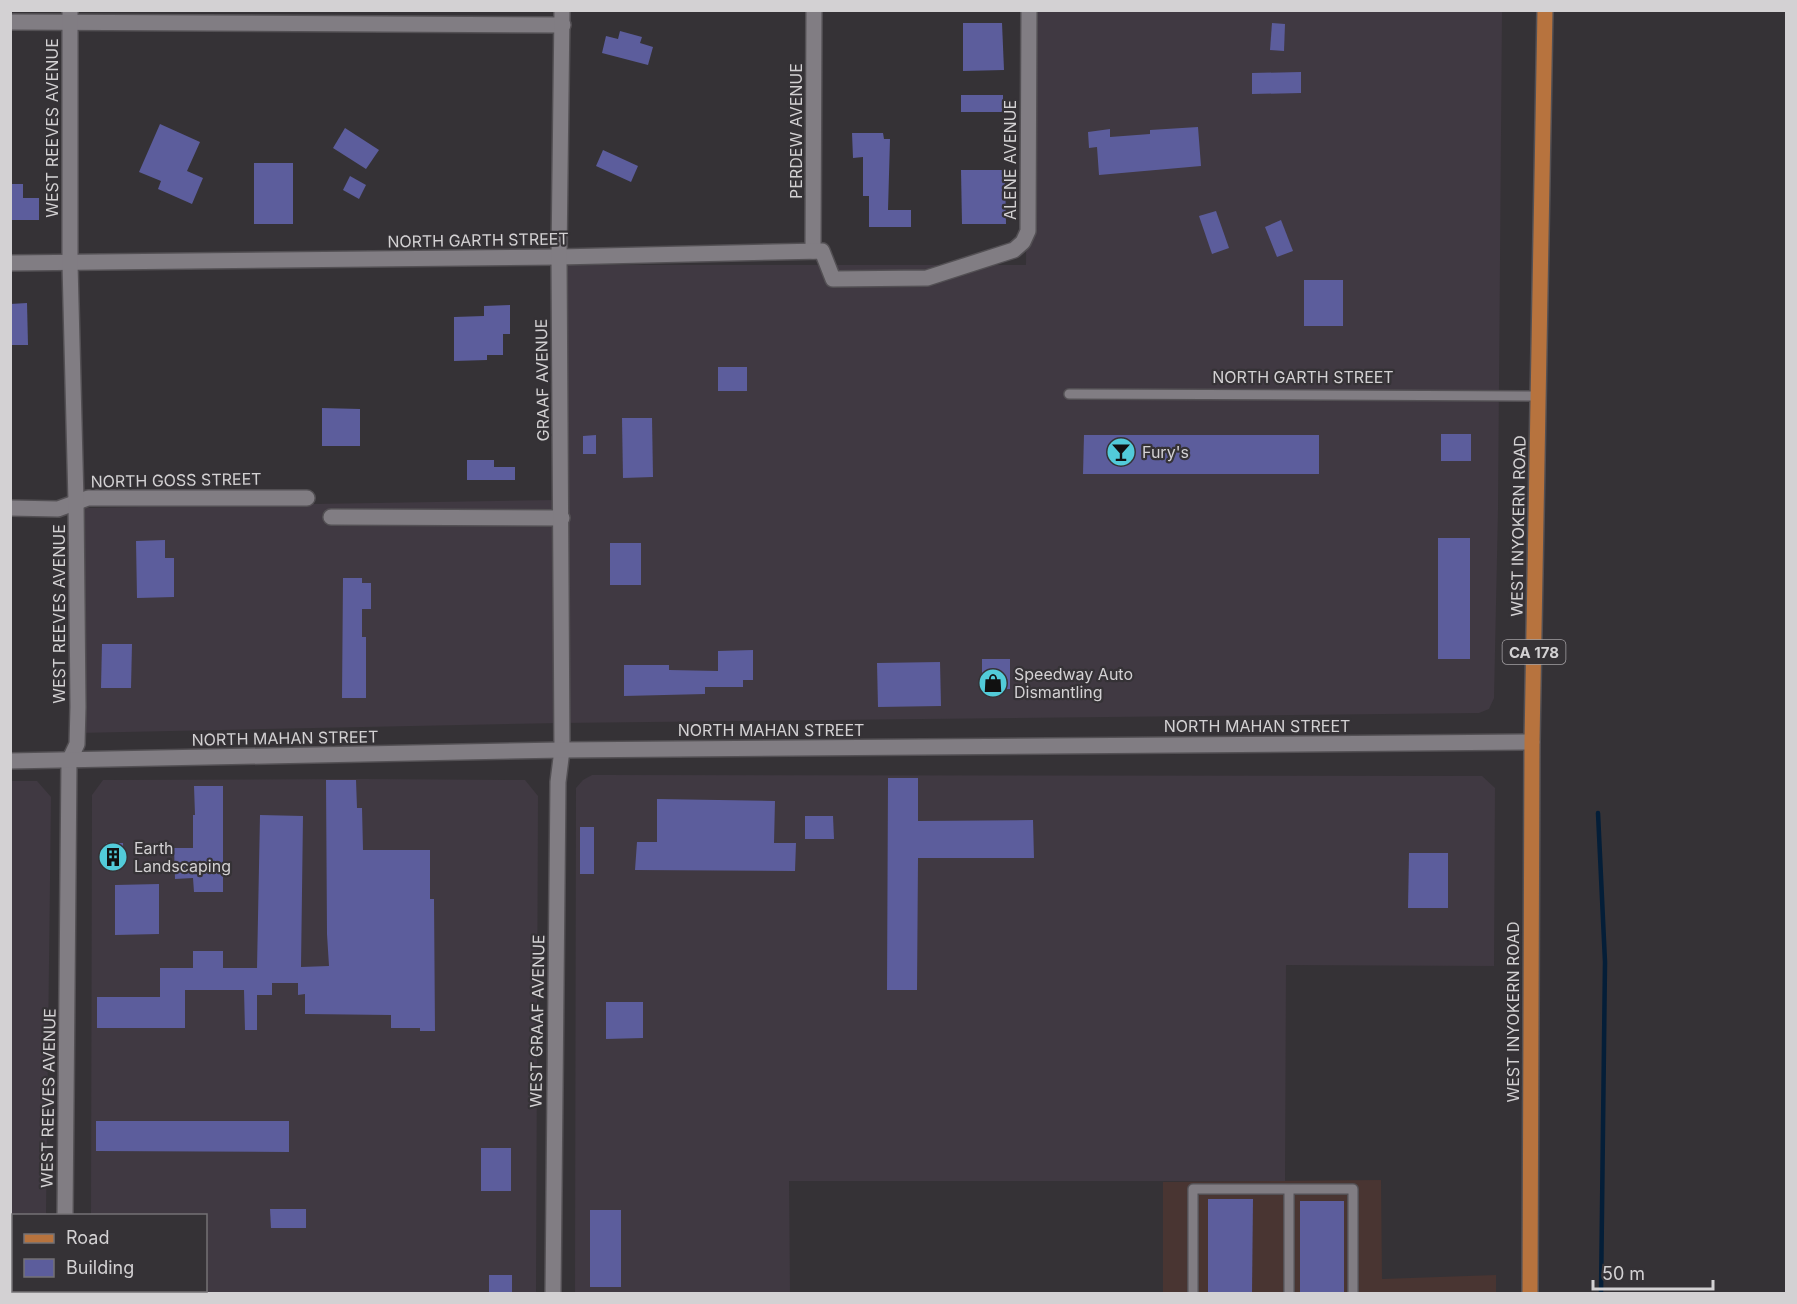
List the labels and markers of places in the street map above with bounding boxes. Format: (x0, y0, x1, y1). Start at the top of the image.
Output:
bar icon: Fury's (1105, 436, 1137, 468)
place label: Fury's (1142, 442, 1189, 462)
place label: Speedway Auto Dismantling (1014, 664, 1133, 702)
shop icon: Speedway Auto Dismantling (977, 667, 1009, 699)
place label: Earth Landscaping (134, 838, 231, 876)
building icon: Earth Landscaping (97, 841, 129, 873)

